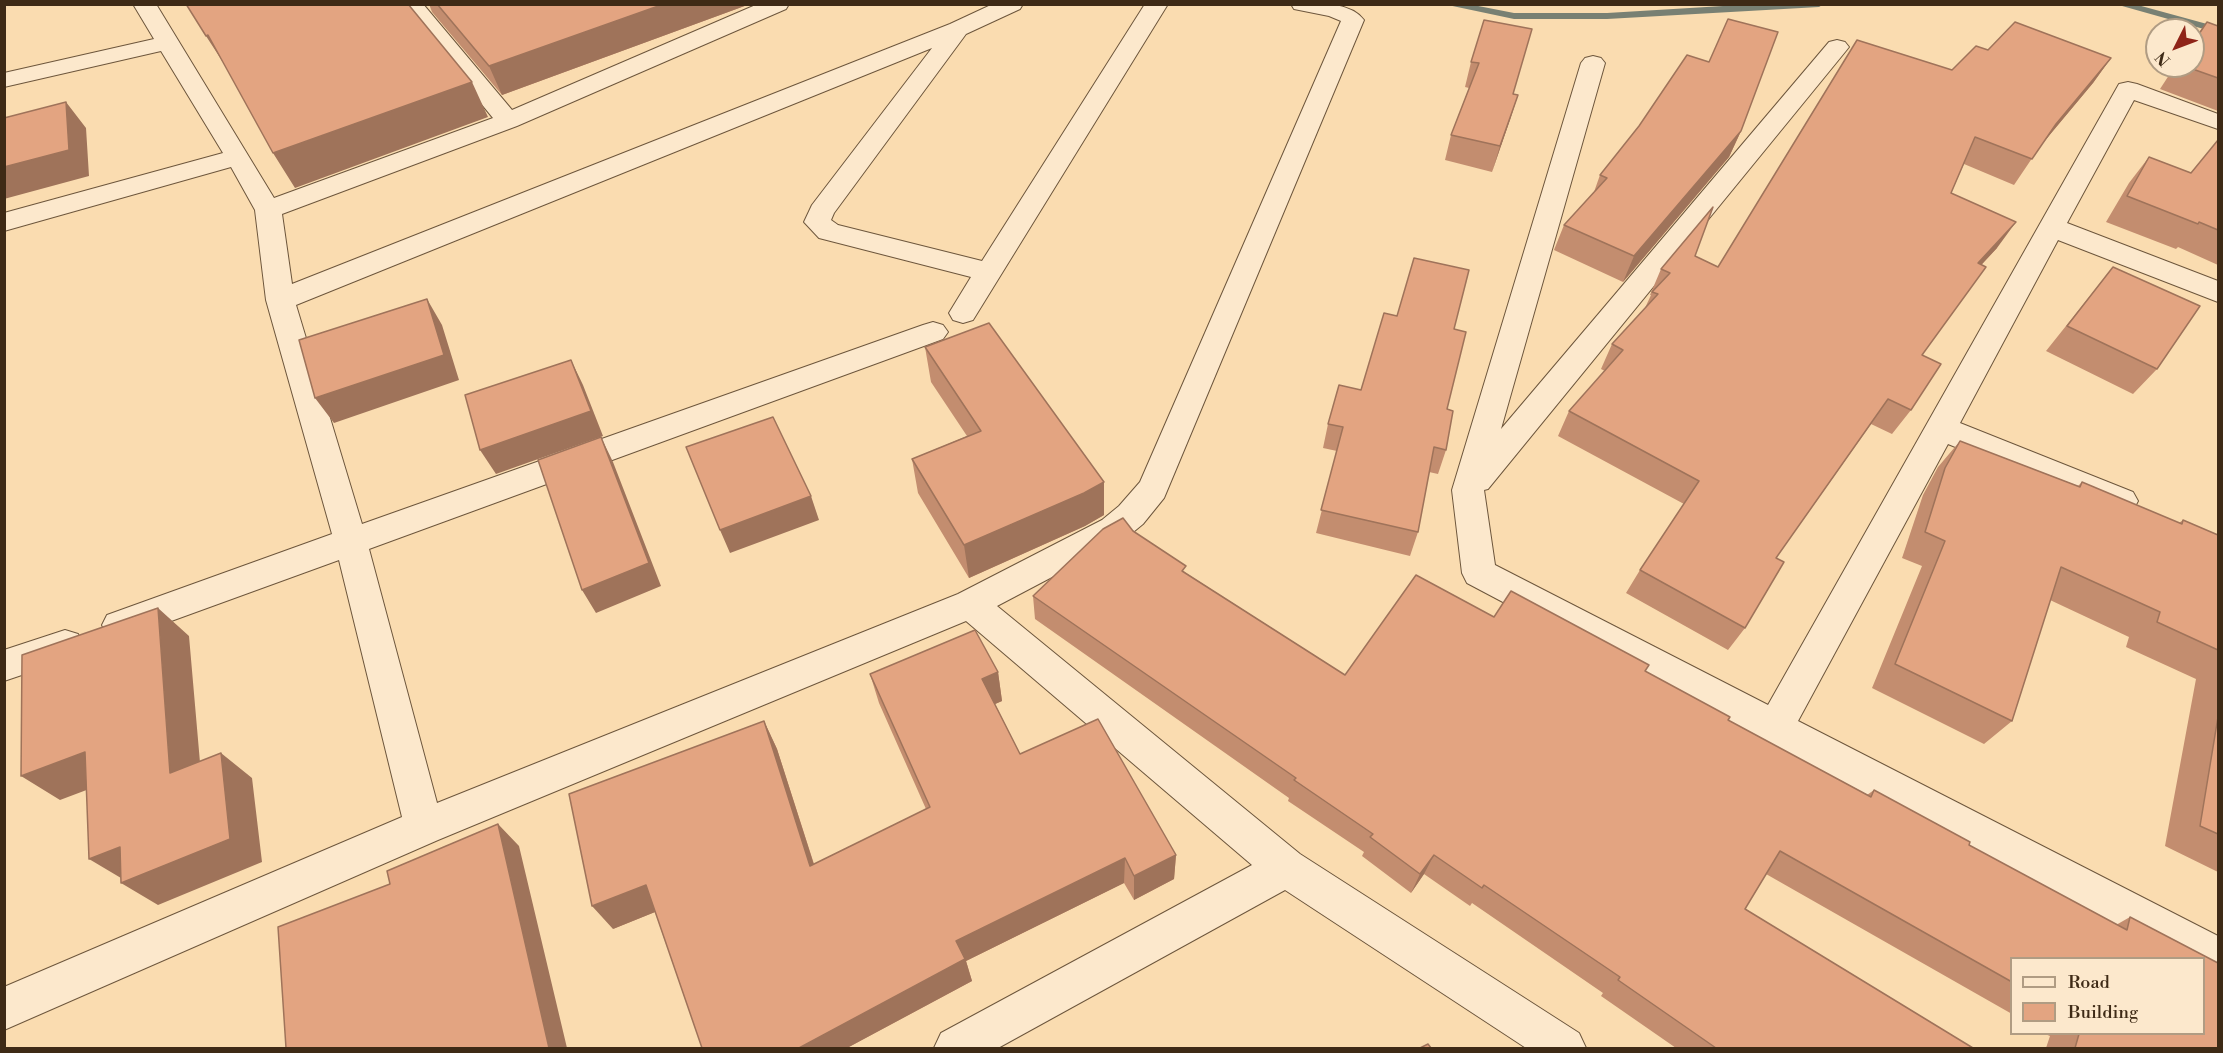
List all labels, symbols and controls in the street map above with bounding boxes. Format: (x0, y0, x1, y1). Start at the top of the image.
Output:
north arrow (2145, 18, 2205, 78)
text: N (2151, 47, 2175, 70)
legend (2010, 957, 2205, 1035)
text: Road (2068, 971, 2110, 994)
text: Building (2068, 1001, 2138, 1024)

